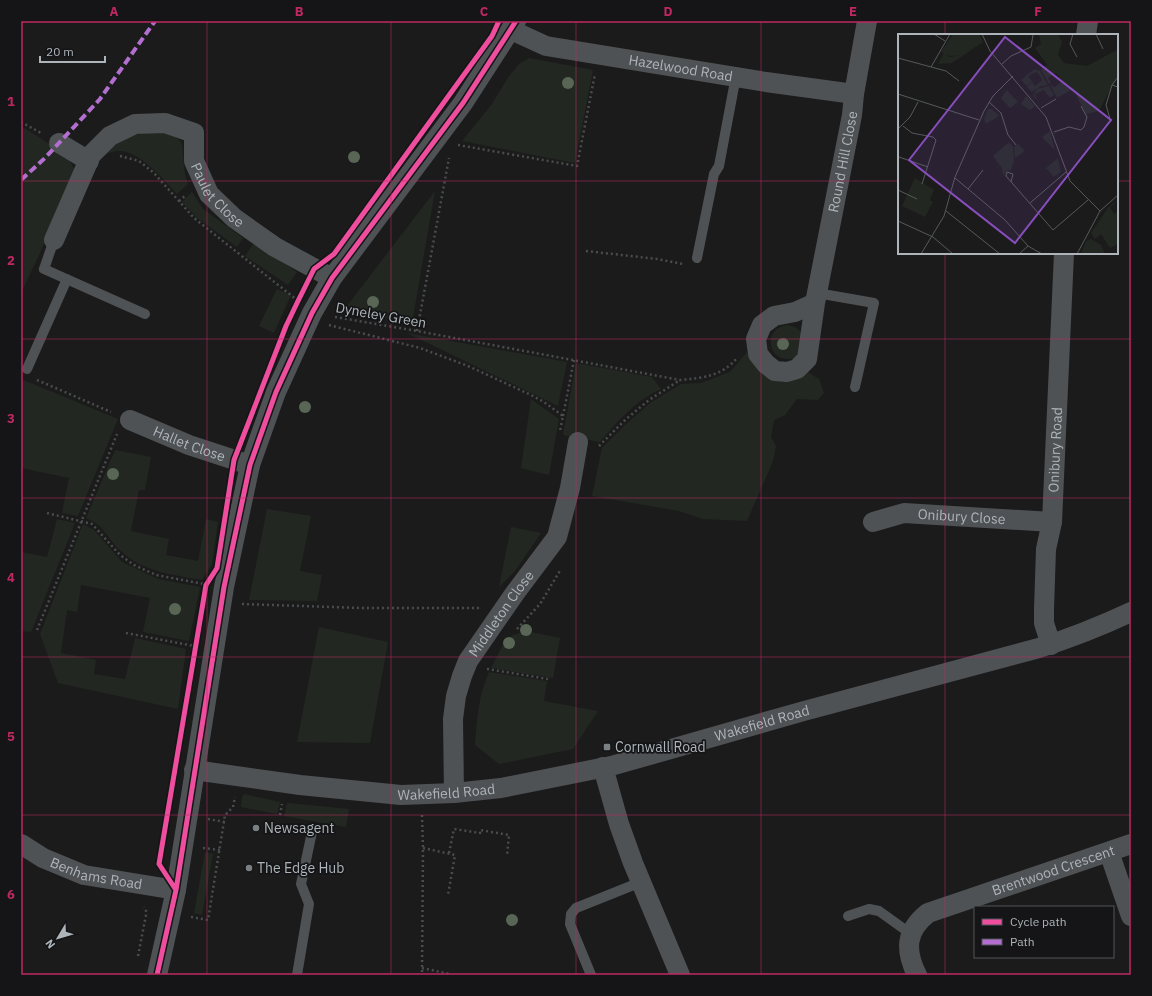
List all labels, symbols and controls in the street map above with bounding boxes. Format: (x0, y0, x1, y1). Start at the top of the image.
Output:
text: A (110, 3, 119, 20)
text: B (295, 3, 304, 20)
text: C (480, 3, 489, 20)
text: D (663, 3, 673, 20)
text: E (849, 3, 857, 20)
text: F (1034, 3, 1042, 20)
inset map (898, 34, 1118, 254)
scale bar (40, 38, 105, 64)
text: 20 m (46, 44, 74, 59)
street label: Hazelwood Road (627, 51, 734, 85)
text: 1 (7, 93, 15, 110)
street label: Round Hill Close (824, 110, 861, 214)
street label: Paulet Close (187, 160, 248, 231)
text: 2 (7, 252, 15, 269)
street label: Dyneley Green (334, 298, 428, 332)
street label: Onibury Road (1044, 407, 1066, 493)
text: 3 (7, 410, 15, 427)
street label: Hallet Close (151, 422, 228, 465)
street label: Onibury Close (917, 505, 1006, 528)
street label: Middleton Close (465, 567, 538, 660)
text: 4 (7, 569, 15, 586)
street label: Wakefield Road (712, 701, 811, 745)
text: 5 (7, 728, 15, 745)
place label: Cornwall Road (615, 738, 706, 756)
marker: Cornwall Road (602, 742, 612, 752)
street label: Wakefield Road (397, 780, 496, 804)
place label: Newsagent (264, 819, 334, 837)
marker: Newsagent (251, 823, 261, 833)
street label: Brentwood Crescent (990, 841, 1117, 900)
street label: Benhams Road (47, 853, 144, 893)
place label: The Edge Hub (257, 859, 344, 877)
marker: The Edge Hub (244, 863, 254, 873)
text: 6 (7, 886, 15, 903)
legend (974, 906, 1114, 958)
text: Cycle path (1010, 914, 1067, 929)
north arrow (38, 918, 78, 958)
text: Path (1010, 934, 1035, 949)
text: N (42, 937, 58, 952)

